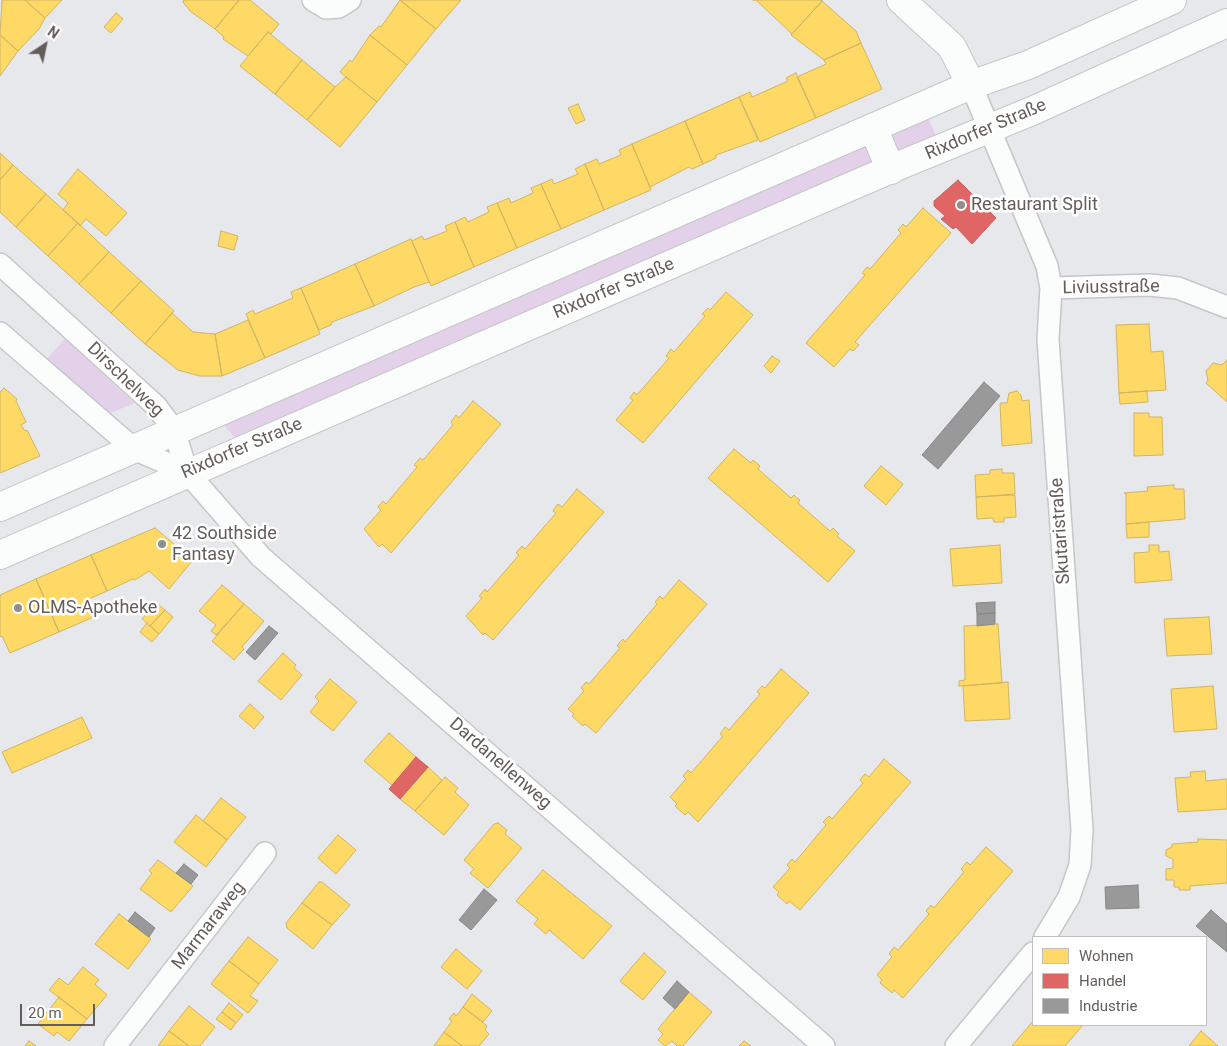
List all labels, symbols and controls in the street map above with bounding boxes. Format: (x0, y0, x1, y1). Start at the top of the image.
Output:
north arrow (20, 20, 70, 70)
text: N (45, 23, 62, 42)
street label: Rixdorfer Straße (922, 95, 1050, 165)
place label: Restaurant Split (971, 194, 1098, 216)
marker: Restaurant Split (955, 199, 967, 211)
street label: Rixdorfer Straße (550, 254, 678, 324)
street label: Liviusstraße (1062, 276, 1160, 300)
street label: Dirschelweg (82, 338, 168, 422)
street label: Rixdorfer Straße (178, 414, 306, 484)
street label: Skutaristraße (1046, 477, 1076, 585)
place label: 42 Southside Fantasy (172, 523, 277, 566)
marker: 42 Southside Fantasy (156, 538, 168, 550)
place label: OLMS-Apotheke (28, 597, 157, 619)
marker: OLMS-Apotheke (12, 602, 24, 614)
street label: Dardanellenweg (444, 714, 556, 814)
street label: Marmaraweg (168, 878, 250, 974)
legend (1032, 936, 1207, 1026)
text: Wohnen (1079, 947, 1133, 965)
text: Handel (1079, 972, 1126, 990)
scale bar (22, 994, 98, 1026)
text: Industrie (1079, 997, 1137, 1015)
text: 20 m (28, 1004, 62, 1022)

